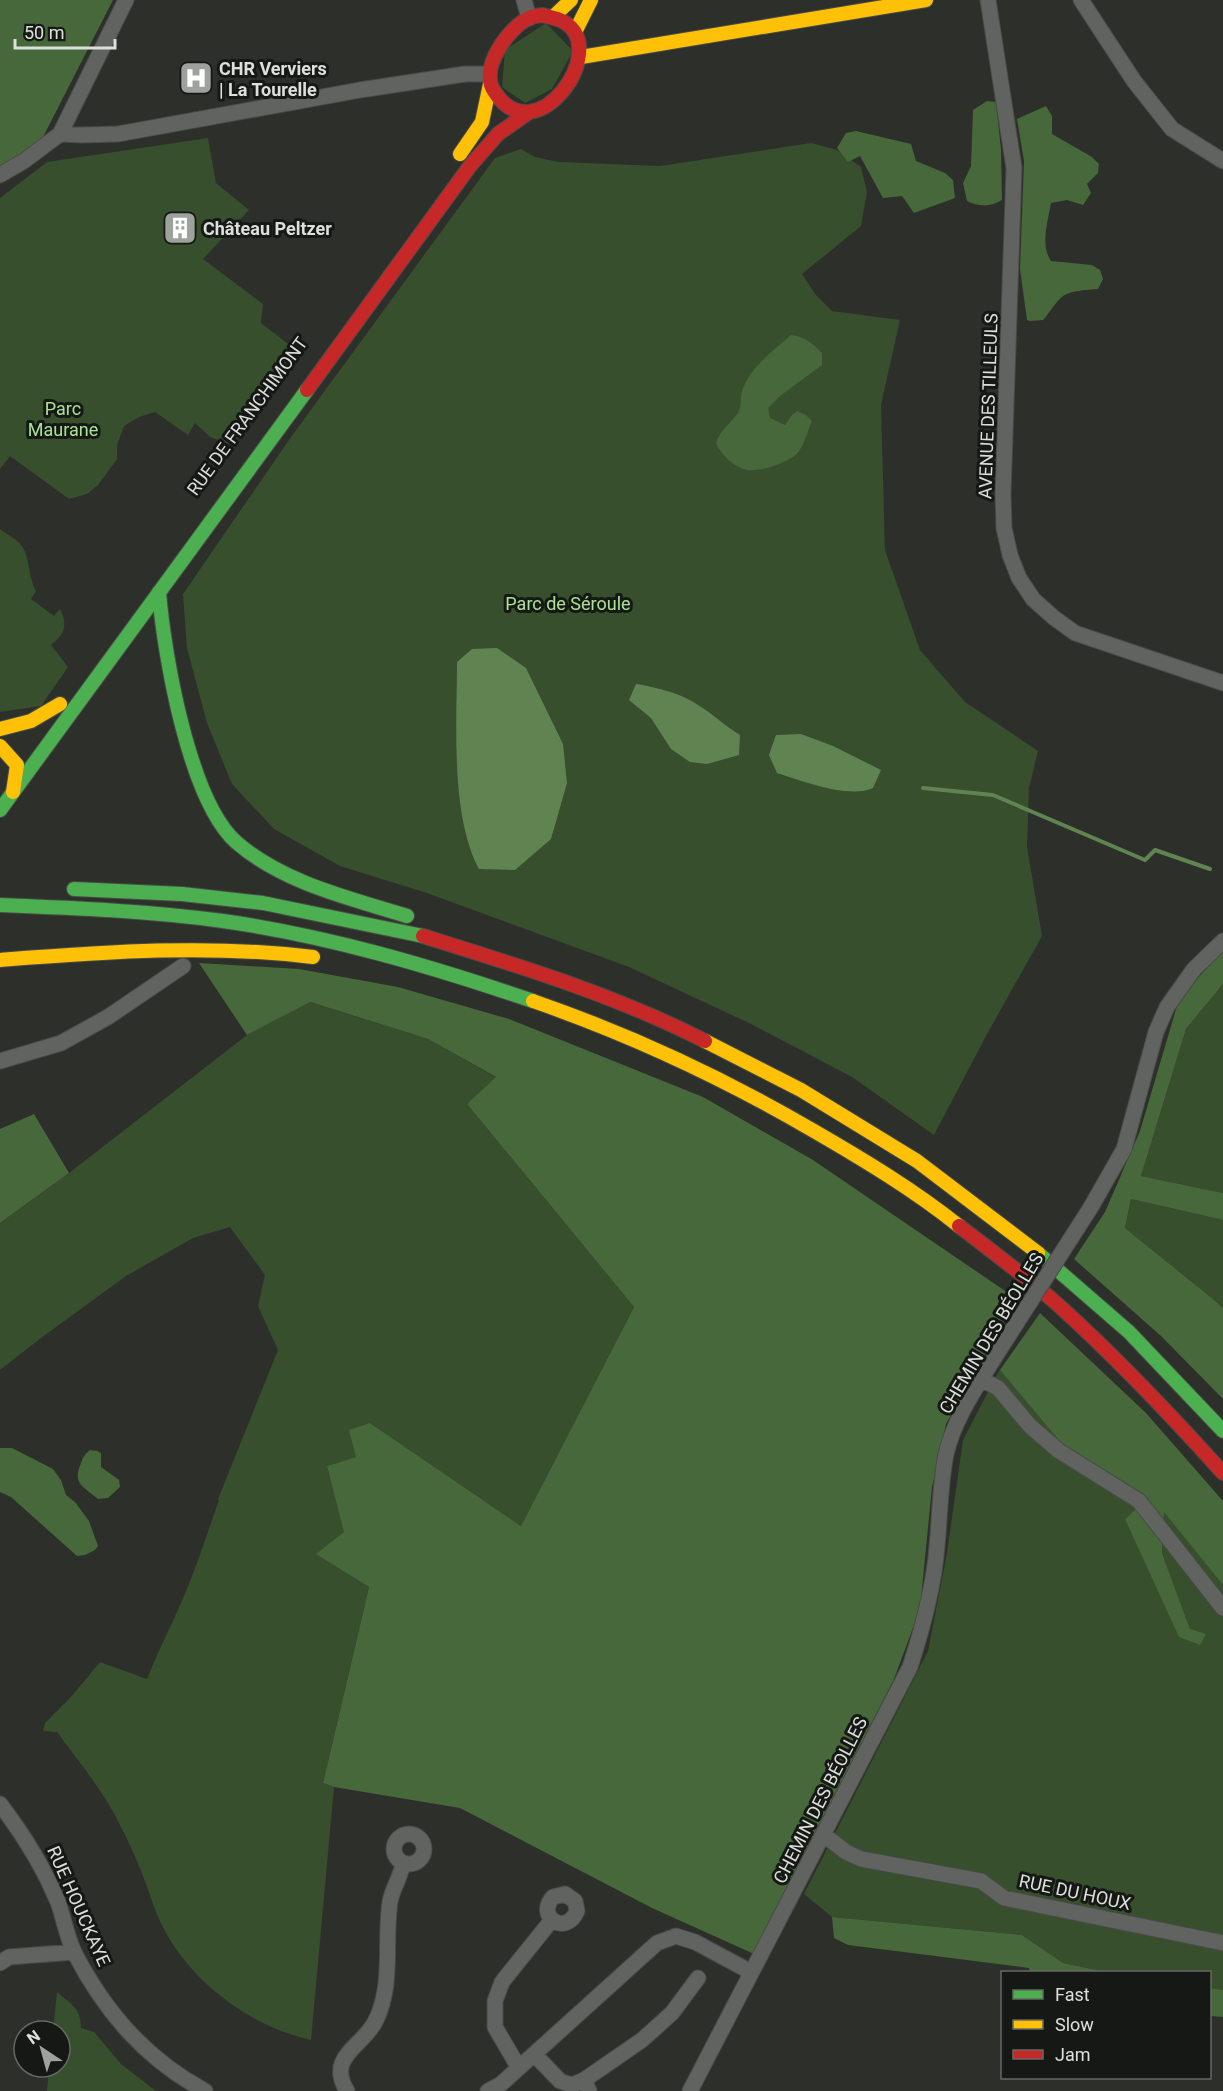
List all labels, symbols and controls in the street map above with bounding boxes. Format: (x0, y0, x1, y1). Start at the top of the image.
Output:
scale bar (15, 12, 116, 50)
text: 50 m (24, 22, 64, 43)
place label: CHR Verviers | La Tourelle (219, 58, 327, 100)
hospital icon: CHR Verviers | La Tourelle (178, 60, 214, 96)
building icon: Château Peltzer (162, 210, 198, 246)
place label: Château Peltzer (203, 218, 332, 239)
street label: AVENUE DES TILLEULS (974, 312, 1002, 499)
street label: RUE DE FRANCHIMONT (183, 333, 312, 499)
park label: Parc Maurane (28, 398, 98, 440)
park label: Parc de Séroule (505, 593, 631, 614)
street label: CHEMIN DES BÉOLLES (935, 1248, 1048, 1417)
street label: CHEMIN DES BÉOLLES (769, 1713, 871, 1887)
street label: RUE HOUCKAYE (43, 1843, 115, 1969)
street label: RUE DU HOUX (1017, 1870, 1133, 1914)
legend (1001, 1971, 1211, 2079)
text: Fast (1055, 1984, 1090, 2005)
text: Slow (1055, 2014, 1094, 2035)
north arrow (12, 2019, 72, 2079)
text: N (23, 2026, 44, 2048)
text: Jam (1055, 2044, 1091, 2065)

